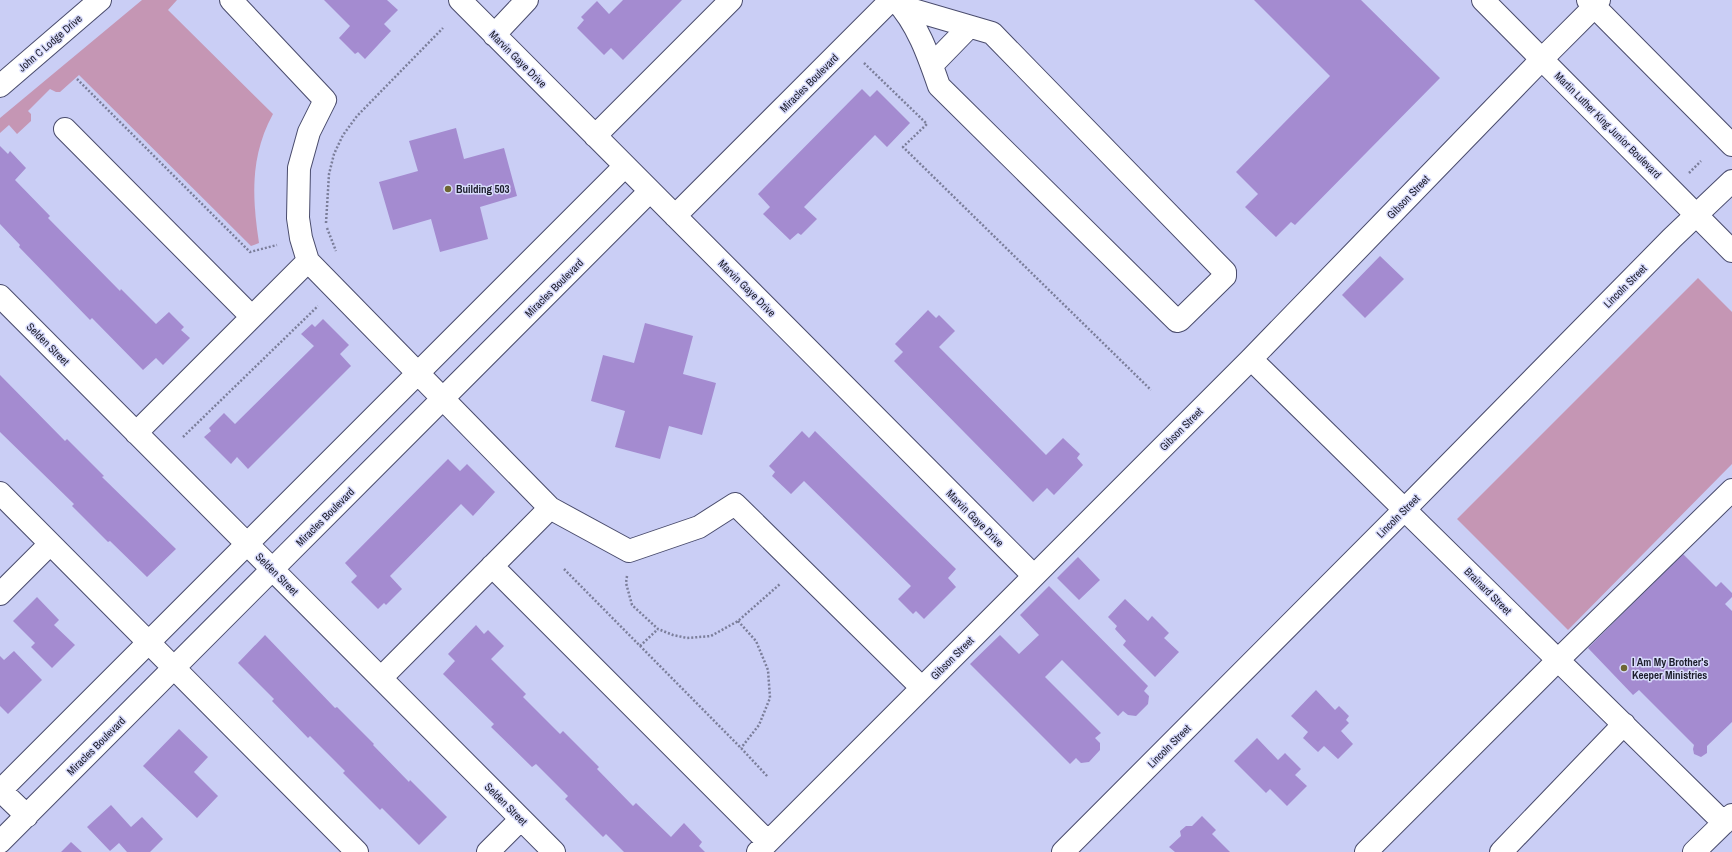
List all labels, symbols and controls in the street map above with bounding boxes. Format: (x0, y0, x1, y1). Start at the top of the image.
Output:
street label: John C Lodge Drive (15, 11, 85, 75)
street label: Marvin Gaye Drive (486, 27, 550, 91)
street label: Miracles Boulevard (777, 51, 841, 115)
street label: Martin Luther King Junior Boulevard (1552, 69, 1664, 181)
street label: Gibson Street (1384, 172, 1433, 222)
place label: Building 503 (456, 182, 510, 196)
marker: Building 503 (443, 184, 453, 194)
street label: Miracles Boulevard (522, 256, 586, 320)
street label: Marvin Gaye Drive (715, 256, 779, 320)
street label: Lincoln Street (1600, 261, 1650, 311)
street label: Selden Street (24, 320, 73, 369)
street label: Gibson Street (1156, 404, 1206, 454)
street label: Miracles Boulevard (293, 485, 357, 549)
street label: Marvin Gaye Drive (943, 486, 1007, 550)
street label: Lincoln Street (1373, 491, 1423, 541)
street label: Selden Street (253, 550, 302, 599)
street label: Brainard Street (1461, 564, 1515, 618)
street label: Gibson Street (927, 633, 977, 683)
place label: I Am My Brother's Keeper Ministries (1632, 655, 1709, 682)
marker: I Am My Brother's Keeper Ministries (1619, 663, 1629, 673)
street label: Miracles Boulevard (64, 714, 128, 778)
street label: Lincoln Street (1144, 721, 1194, 771)
street label: Selden Street (482, 780, 531, 829)

